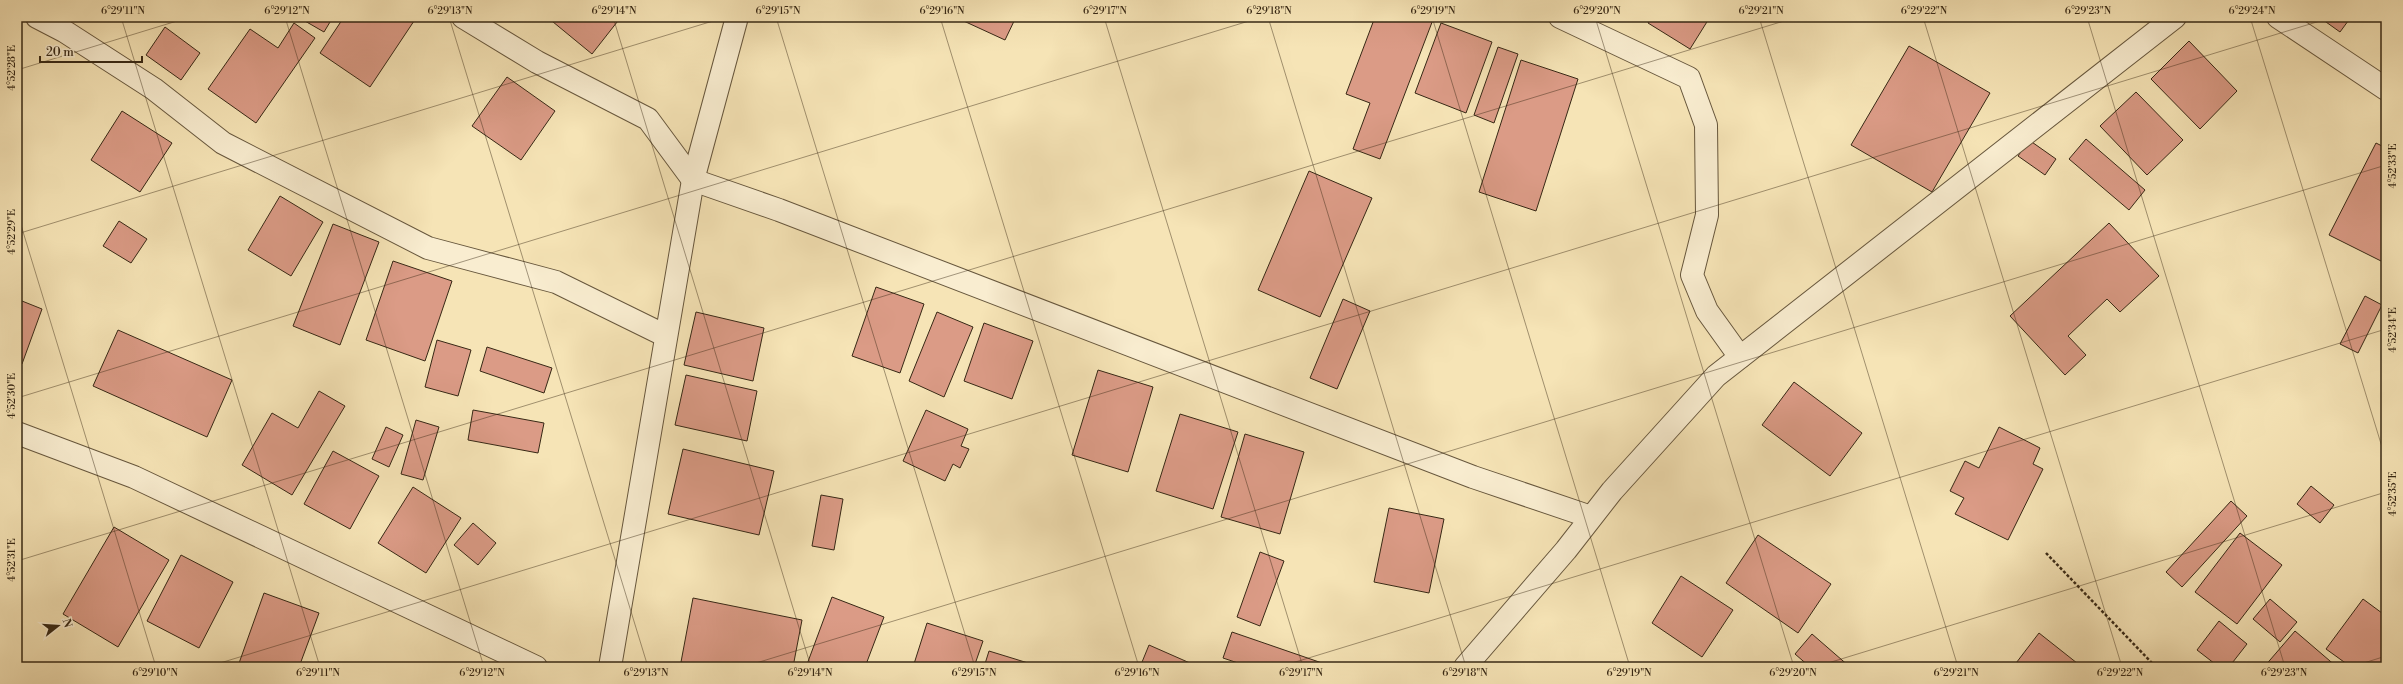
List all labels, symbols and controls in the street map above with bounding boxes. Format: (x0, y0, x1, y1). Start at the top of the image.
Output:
text: 6°29'11"N (101, 5, 146, 17)
text: 6°29'12"N (264, 5, 310, 17)
text: 6°29'13"N (428, 5, 473, 17)
text: 6°29'14"N (592, 5, 637, 17)
text: 6°29'15"N (756, 5, 801, 17)
text: 6°29'16"N (919, 5, 965, 17)
text: 6°29'17"N (1083, 5, 1128, 17)
text: 6°29'18"N (1246, 5, 1292, 17)
text: 6°29'19"N (1410, 5, 1456, 17)
text: 6°29'20"N (1573, 5, 1621, 17)
text: 6°29'21"N (1738, 5, 1784, 17)
text: 6°29'22"N (1901, 5, 1948, 17)
text: 6°29'23"N (2065, 5, 2112, 17)
text: 6°29'24"N (2229, 5, 2276, 17)
scale bar (40, 38, 142, 64)
text: 4°52'28"E (6, 45, 18, 91)
text: 20 m (46, 45, 74, 60)
text: 4°52'33"E (2387, 143, 2399, 188)
text: 4°52'29"E (6, 209, 18, 255)
text: 4°52'34"E (2387, 307, 2399, 353)
text: 4°52'30"E (6, 373, 18, 419)
text: 4°52'35"E (2387, 471, 2399, 516)
text: 4°52'31"E (6, 538, 18, 582)
north arrow (38, 606, 78, 646)
text: N (59, 617, 75, 630)
text: 6°29'10"N (132, 667, 178, 679)
text: 6°29'11"N (296, 667, 341, 679)
text: 6°29'12"N (459, 667, 505, 679)
text: 6°29'13"N (624, 667, 669, 679)
text: 6°29'14"N (788, 667, 833, 679)
text: 6°29'15"N (952, 667, 997, 679)
text: 6°29'16"N (1114, 667, 1160, 679)
text: 6°29'17"N (1279, 667, 1324, 679)
text: 6°29'18"N (1442, 667, 1488, 679)
text: 6°29'19"N (1606, 667, 1652, 679)
text: 6°29'20"N (1769, 667, 1817, 679)
text: 6°29'21"N (1933, 667, 1979, 679)
text: 6°29'22"N (2097, 667, 2144, 679)
text: 6°29'23"N (2261, 667, 2308, 679)

